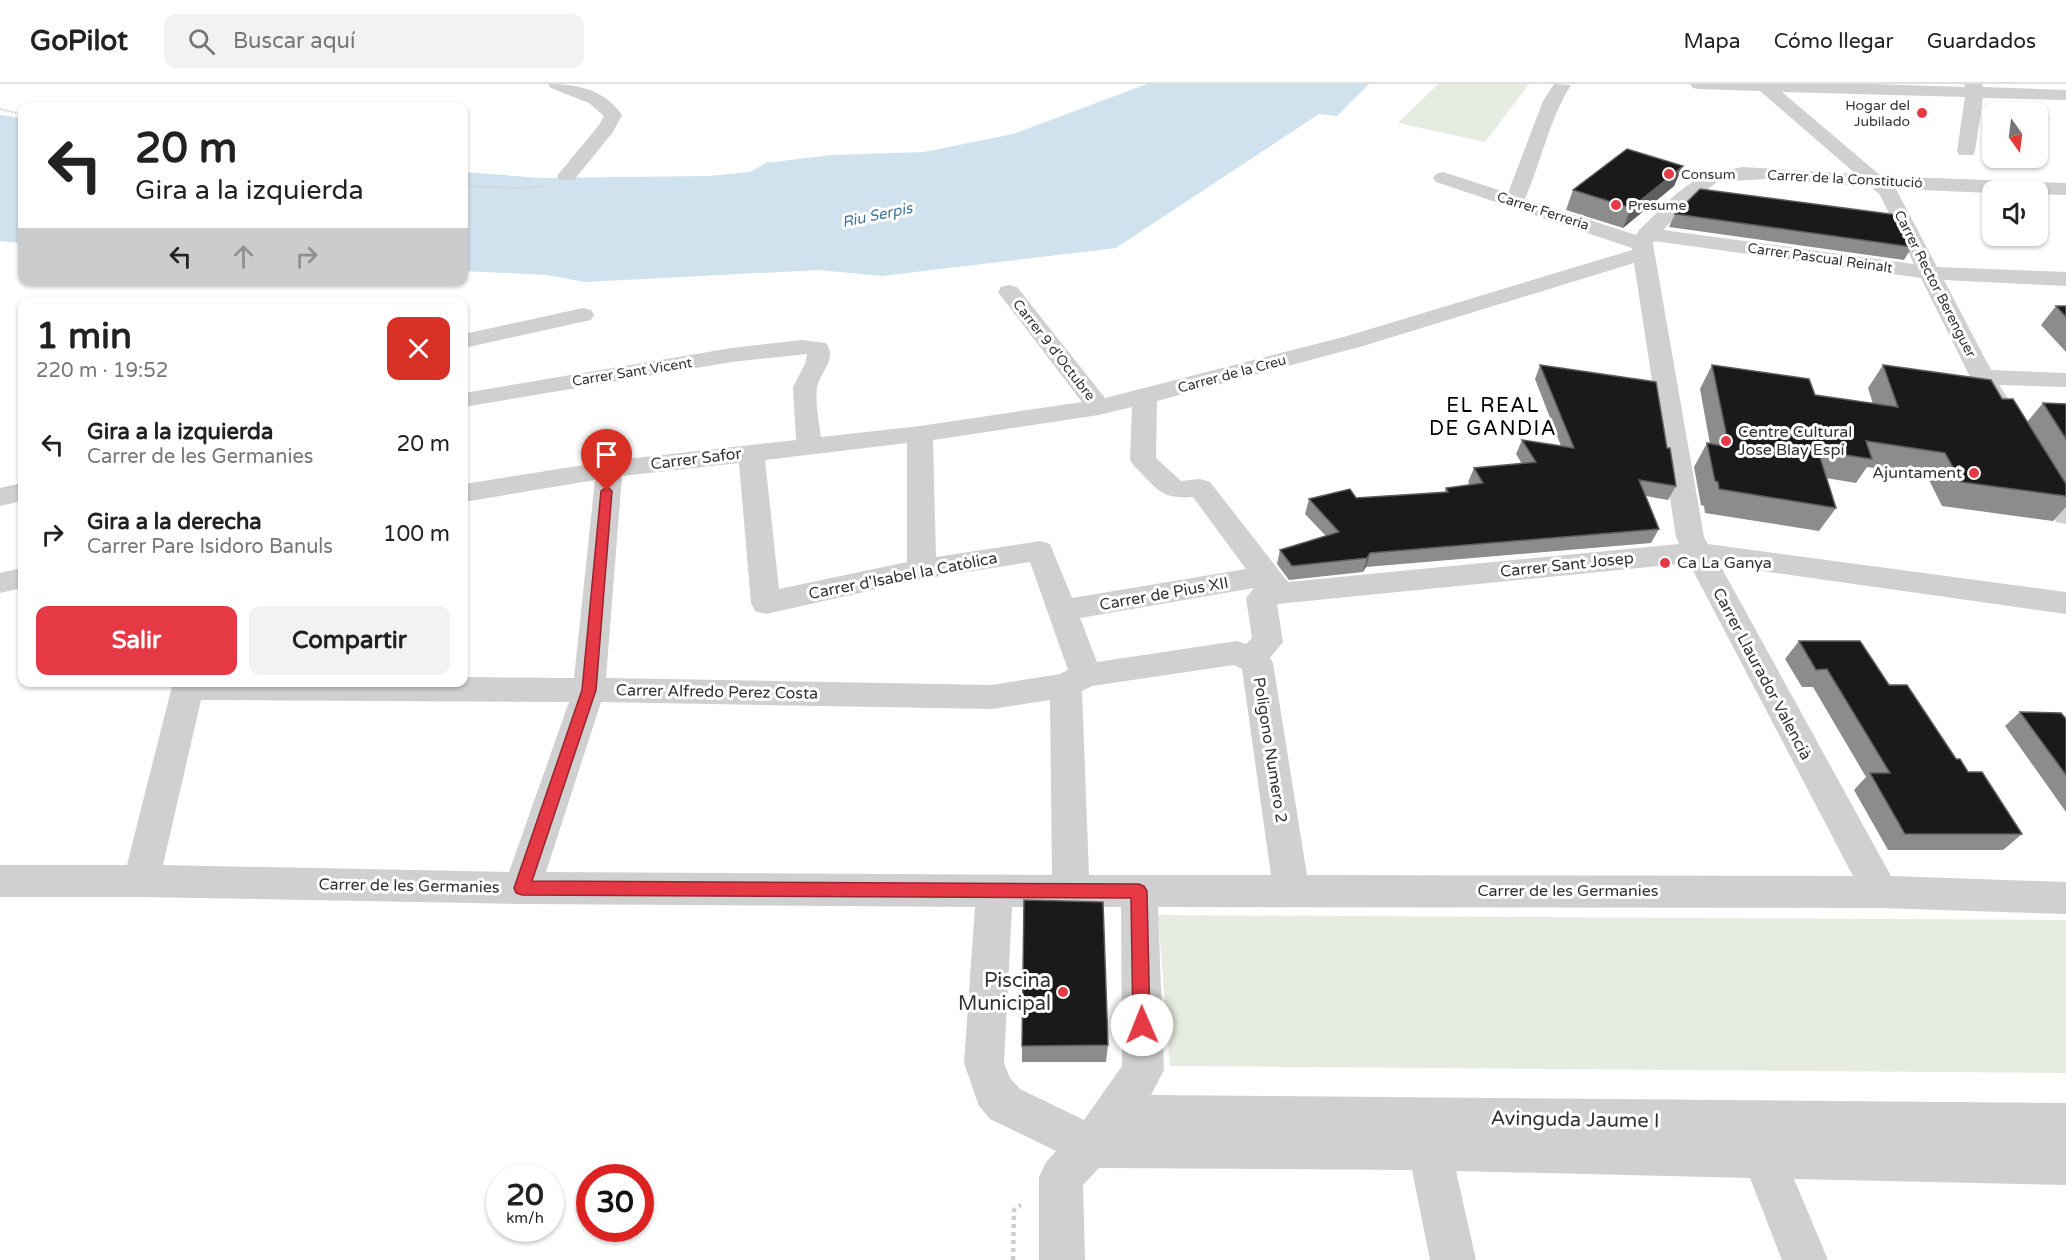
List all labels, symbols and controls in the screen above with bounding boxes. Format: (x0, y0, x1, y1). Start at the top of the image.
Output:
search box (164, 14, 584, 68)
text: GoPilot (30, 24, 128, 58)
icon: search (185, 25, 218, 58)
text: Buscar aquí (233, 28, 355, 54)
text: Mapa (1683, 29, 1741, 54)
text: Cómo llegar (1774, 29, 1894, 54)
text: Guardados (1927, 29, 2036, 54)
place label: Hogar del Jubilado (1845, 97, 1910, 130)
north arrow (1982, 102, 2048, 168)
map controls (1982, 102, 2048, 246)
marker: Hogar del Jubilado (1915, 106, 1929, 120)
text: 20 m (135, 123, 237, 174)
icon: left (36, 126, 114, 204)
place label: Consum (1681, 166, 1736, 183)
street label: Carrer de la Constitució (1767, 166, 1923, 192)
marker: Consum (1662, 167, 1676, 181)
text: Gira a la izquierda (135, 174, 364, 207)
button: sound (1982, 180, 2048, 246)
street label: Carrer Ferreria (1495, 188, 1591, 234)
place label: Presume (1628, 197, 1686, 214)
water label: Riu Serpis (840, 198, 916, 231)
marker: Presume (1609, 198, 1623, 212)
street label: Carrer Rector Berenguer (1890, 208, 1980, 361)
street label: Carrer Pascual Reinalt (1746, 239, 1894, 277)
icon: left (164, 240, 197, 273)
icon: ahead (227, 240, 260, 273)
icon: right (290, 240, 323, 273)
street label: Carrer 9 d'Octubre (1009, 296, 1099, 404)
text: 1 min (36, 315, 132, 358)
button: close (387, 317, 450, 380)
street label: Carrer de la Creu (1176, 351, 1288, 397)
street label: Carrer Sant Vicent (571, 354, 694, 390)
text: 220 m · 19:52 (36, 359, 168, 383)
district label: EL REAL DE GANDIA (1429, 394, 1557, 441)
text: Gira a la izquierda (87, 419, 273, 445)
place label: Centre Cultural Jose Blay Espí (1738, 422, 1852, 460)
icon: left (36, 428, 69, 461)
pin (581, 429, 632, 491)
text: 20 m (396, 431, 450, 457)
marker: Centre Cultural Jose Blay Espí (1719, 434, 1733, 448)
icon: arrive (590, 438, 623, 471)
street label: Carrer Safor (649, 443, 744, 475)
text: Carrer de les Germanies (87, 445, 313, 469)
place label: Ajuntament (1872, 463, 1962, 483)
marker: Ajuntament (1967, 466, 1981, 480)
text: Gira a la derecha (87, 509, 262, 535)
icon: right (36, 518, 69, 551)
text: 100 m (383, 521, 450, 547)
text: Carrer Pare Isidoro Banuls (87, 535, 333, 559)
street label: Carrer d'Isabel la Catòlica (807, 548, 999, 604)
street label: Carrer Sant Josep (1499, 548, 1635, 582)
place label: Ca La Ganya (1677, 553, 1772, 573)
marker: Ca La Ganya (1658, 556, 1672, 570)
street label: Carrer de Pius XII (1098, 573, 1230, 615)
street label: Carrer Llaurador Valencià (1708, 585, 1816, 763)
button: Salir (36, 606, 237, 675)
button: Compartir (249, 606, 450, 675)
street label: Poligono Numero 2 (1249, 676, 1291, 824)
street label: Carrer Alfredo Perez Costa (616, 680, 818, 704)
street label: Carrer de les Germanies (318, 874, 500, 898)
street label: Carrer de les Germanies (1477, 881, 1659, 901)
place label: Piscina Municipal (958, 969, 1051, 1016)
marker: Piscina Municipal (1056, 985, 1070, 999)
position arrow (1110, 993, 1174, 1057)
street label: Avinguda Jaume I (1490, 1107, 1660, 1133)
speed limit sign: 30 (576, 1164, 654, 1242)
text: 20 (506, 1177, 544, 1214)
text: km/h (506, 1209, 544, 1227)

